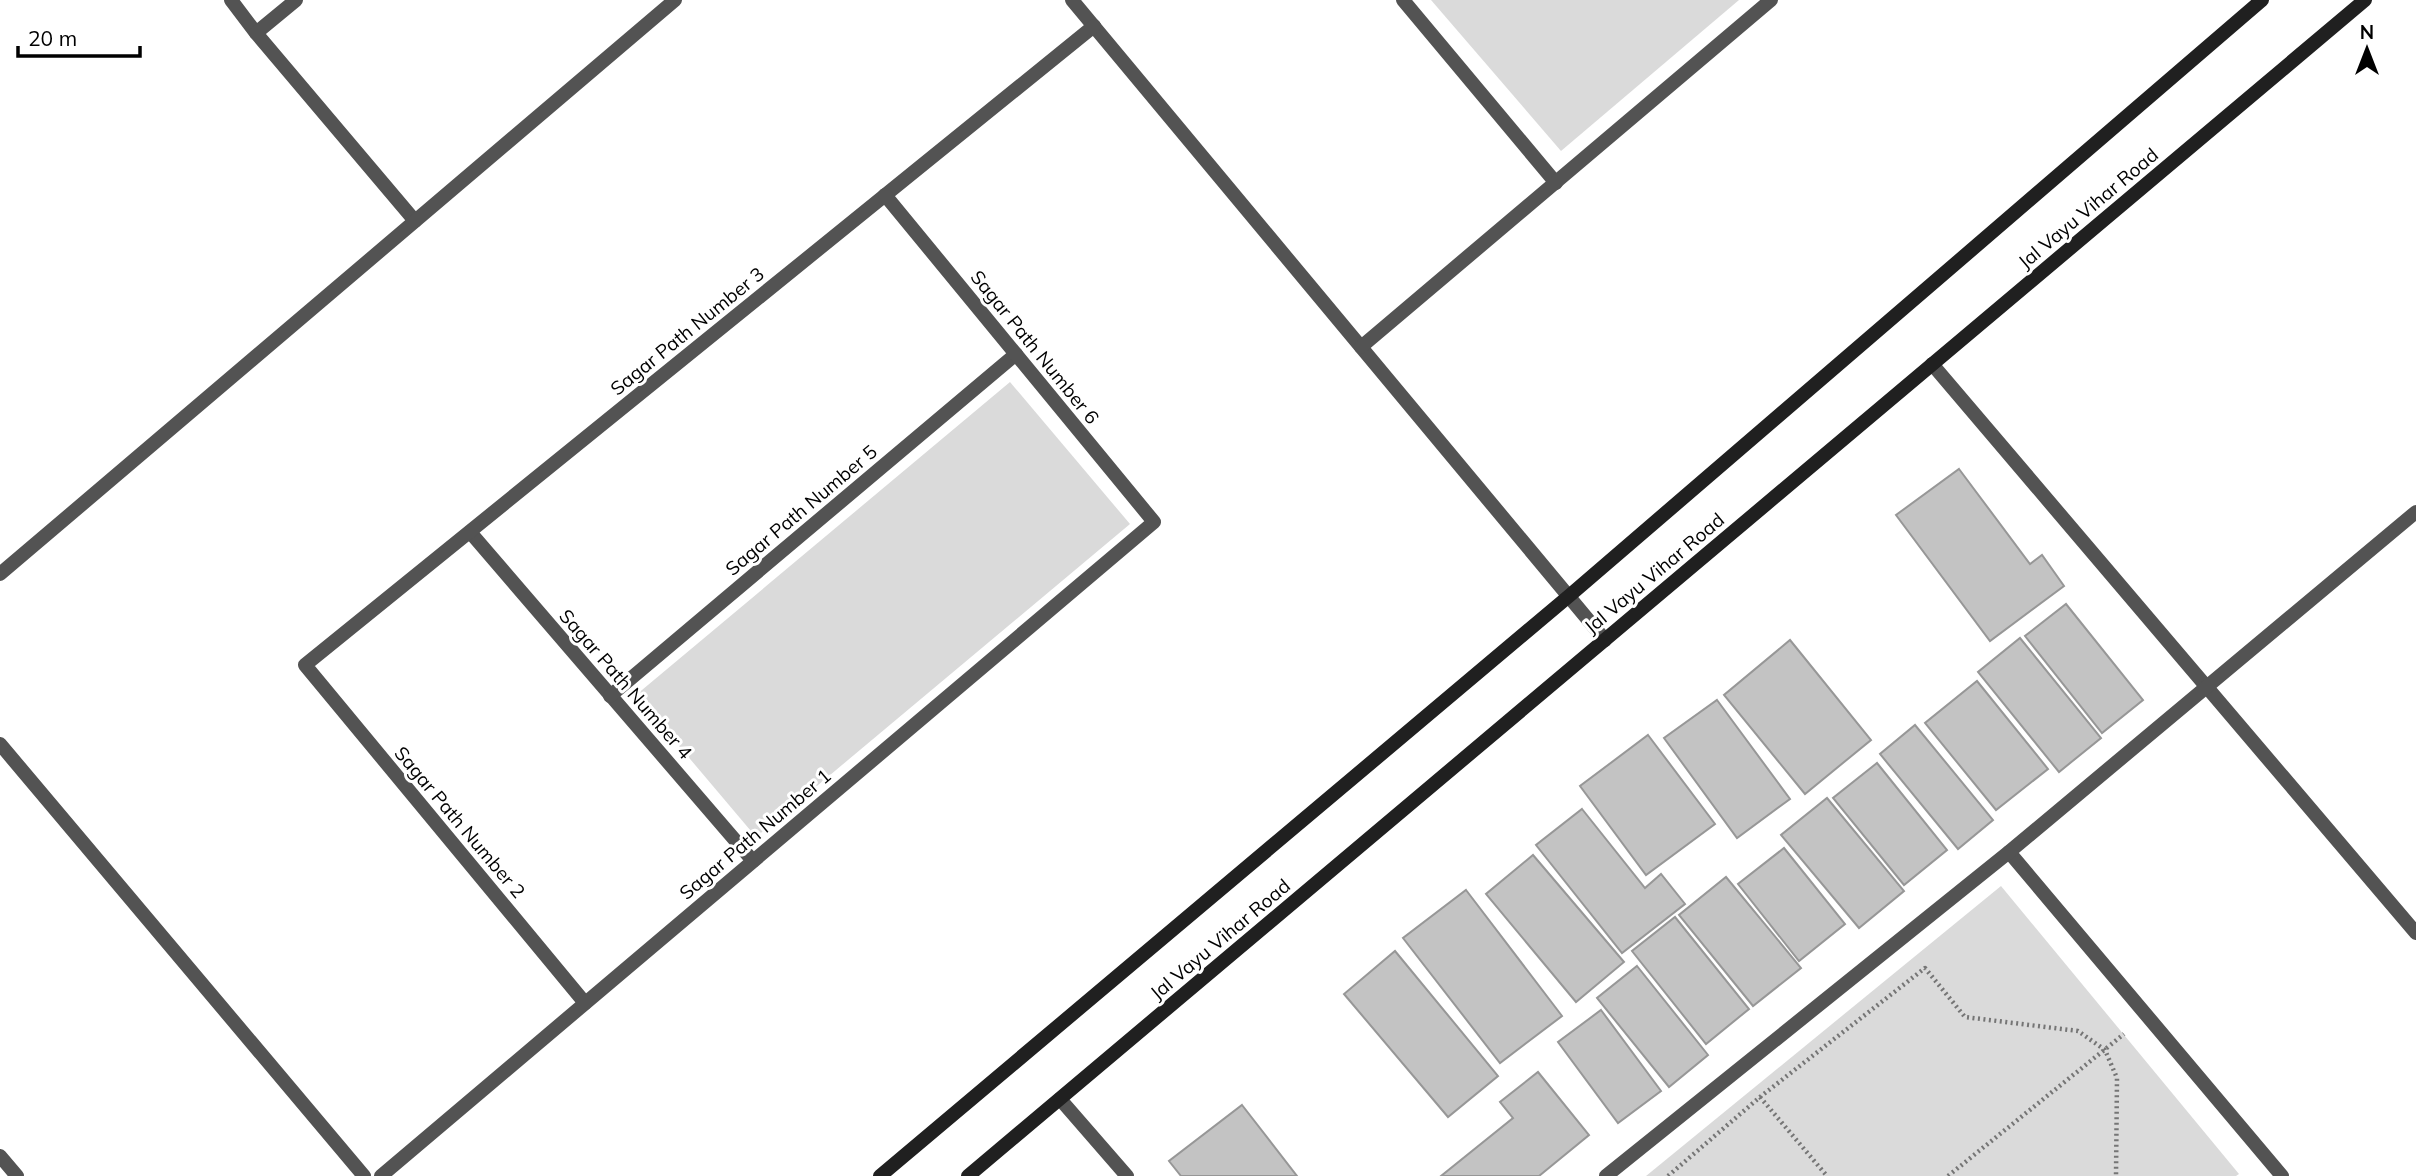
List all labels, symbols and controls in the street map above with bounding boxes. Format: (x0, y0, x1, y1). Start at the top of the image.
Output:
scale bar (18, 14, 140, 58)
north arrow (2332, 14, 2402, 84)
text: N (2360, 20, 2374, 44)
text: 20 m (28, 25, 77, 51)
street label: Jal Vayu Vihar Road (2013, 142, 2163, 274)
street label: Sagar Path Number 3 (605, 262, 769, 400)
street label: Sagar Path Number 6 (966, 265, 1104, 429)
street label: Sagar Path Number 5 (720, 439, 882, 581)
street label: Jal Vayu Vihar Road (1579, 507, 1729, 639)
street label: Sagar Path Number 4 (554, 604, 698, 764)
street label: Sagar Path Number 2 (389, 741, 531, 903)
street label: Sagar Path Number 1 (674, 763, 836, 905)
street label: Jal Vayu Vihar Road (1145, 873, 1295, 1005)

